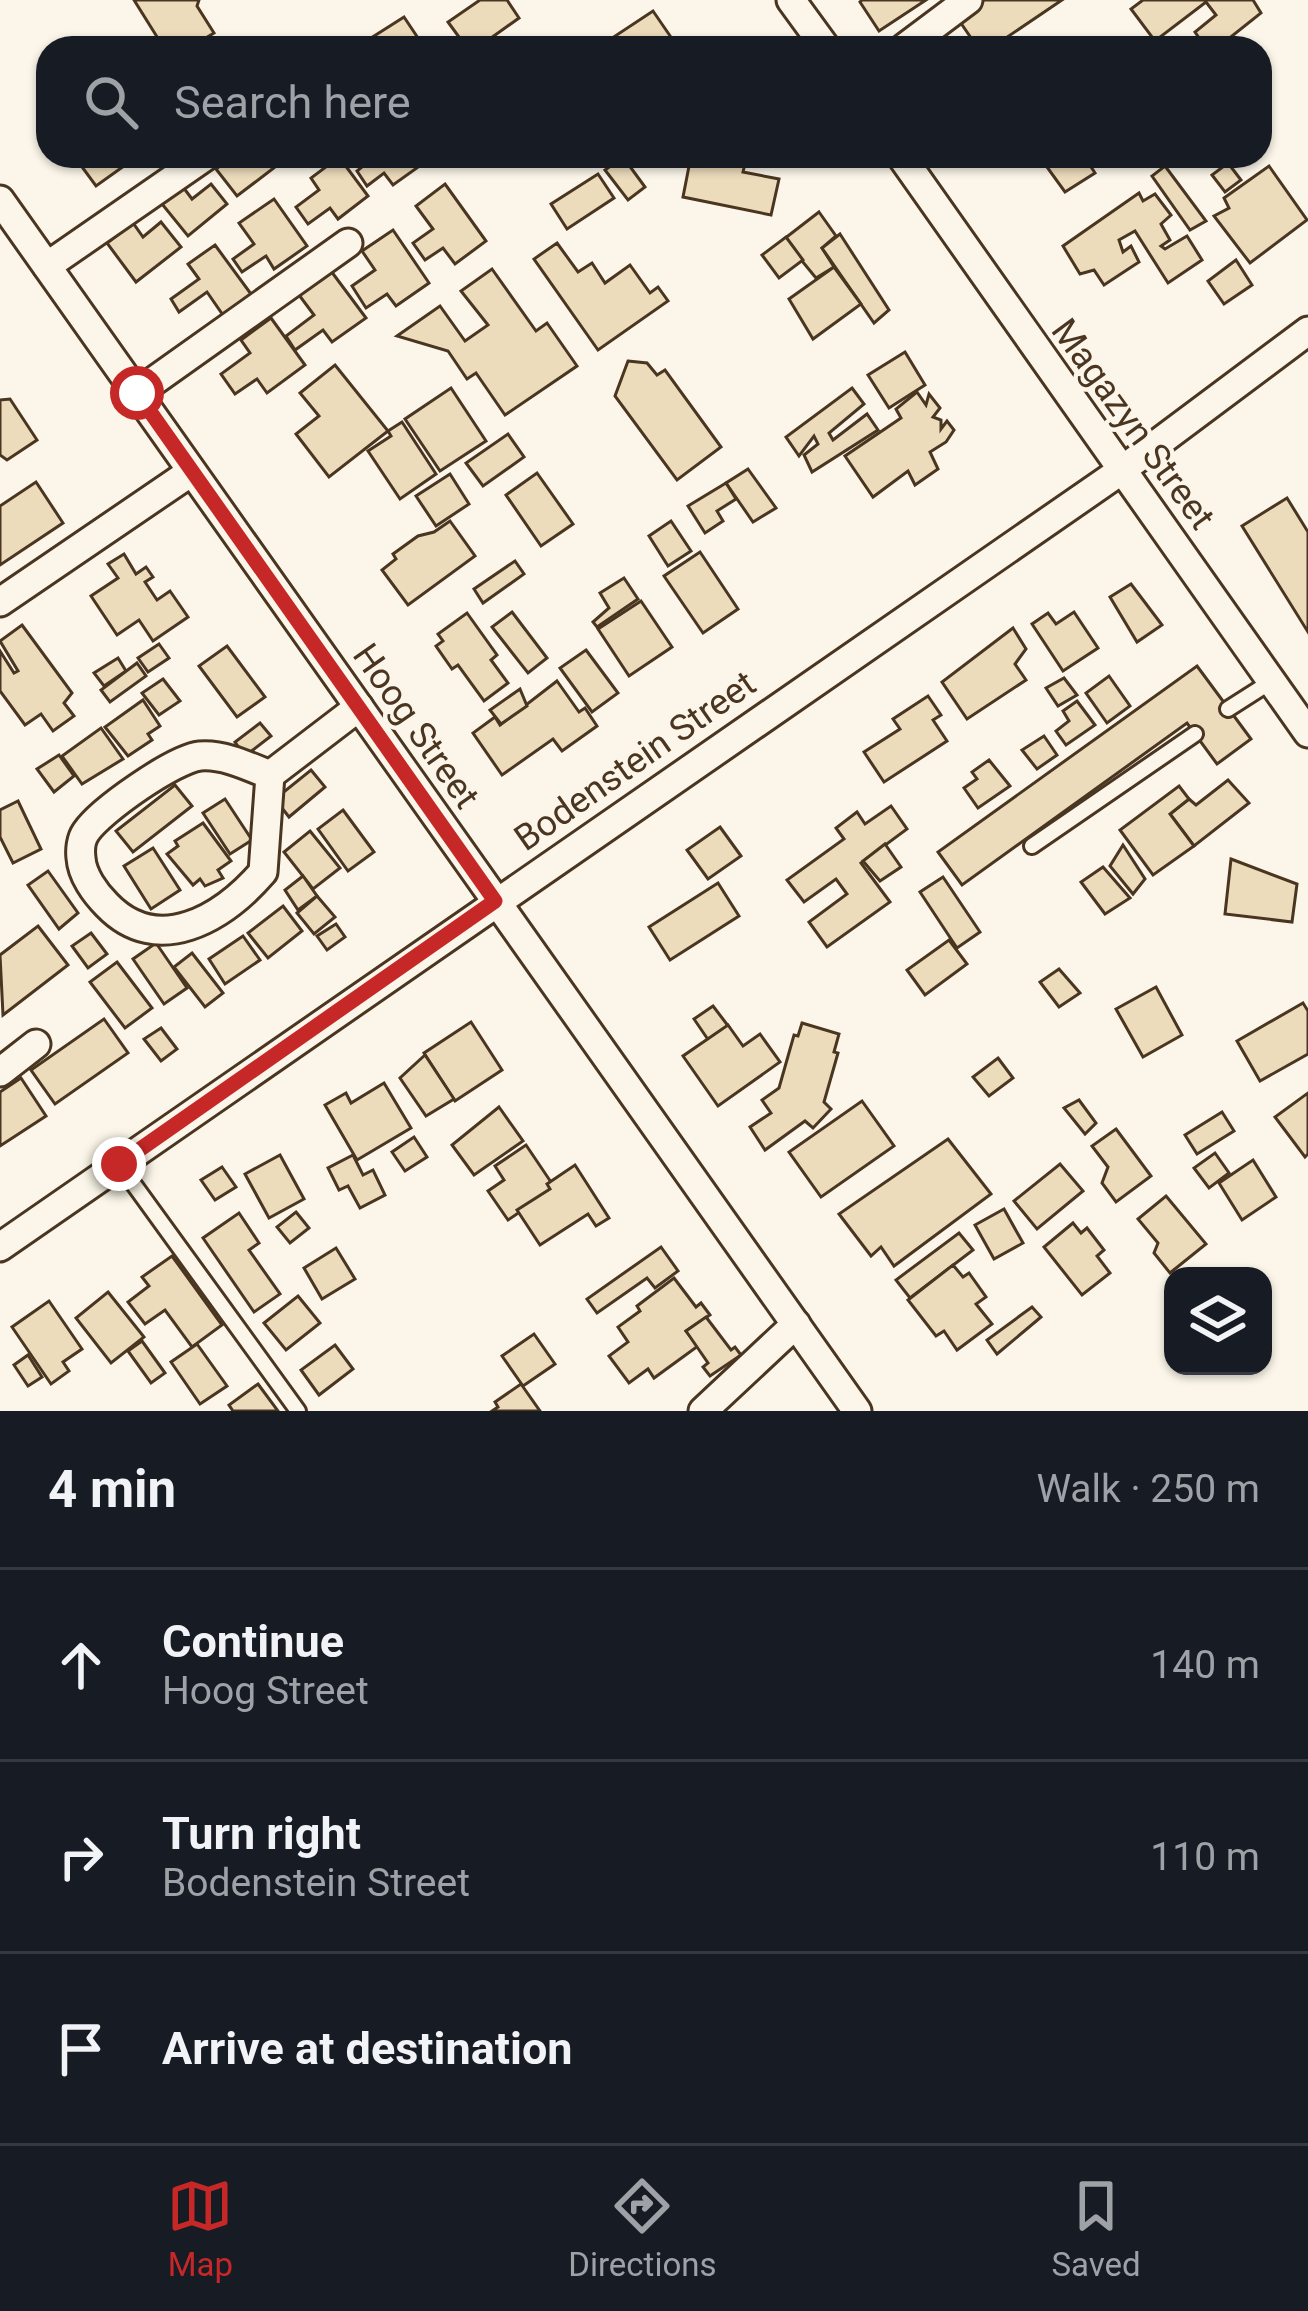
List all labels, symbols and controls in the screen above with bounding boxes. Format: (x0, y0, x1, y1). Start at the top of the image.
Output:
search box (36, 36, 1272, 168)
icon: search (78, 69, 144, 135)
text: Search here (174, 76, 411, 129)
street label: Magazyn Street (1043, 311, 1223, 537)
route start (110, 366, 164, 420)
street label: Hoog Street (344, 636, 488, 816)
street label: Bodenstein Street (507, 662, 763, 860)
route end (92, 1137, 146, 1191)
map controls (1164, 1267, 1272, 1375)
button: layers (1164, 1267, 1272, 1375)
text: 4 min (48, 1460, 176, 1519)
text: Walk · 250 m (1036, 1466, 1260, 1512)
text: Continue (162, 1615, 344, 1668)
icon: ahead (48, 1632, 114, 1698)
text: 140 m (1150, 1642, 1260, 1688)
text: Hoog Street (162, 1668, 369, 1714)
text: Turn right (162, 1807, 361, 1860)
icon: right (48, 1824, 114, 1890)
text: 110 m (1150, 1834, 1260, 1880)
text: Bodenstein Street (162, 1860, 470, 1906)
icon: arrive (48, 2016, 114, 2082)
text: Arrive at destination (162, 2022, 573, 2075)
tab: Map (167, 2173, 233, 2284)
tab: Directions (568, 2173, 717, 2284)
tab: Saved (1051, 2173, 1141, 2284)

